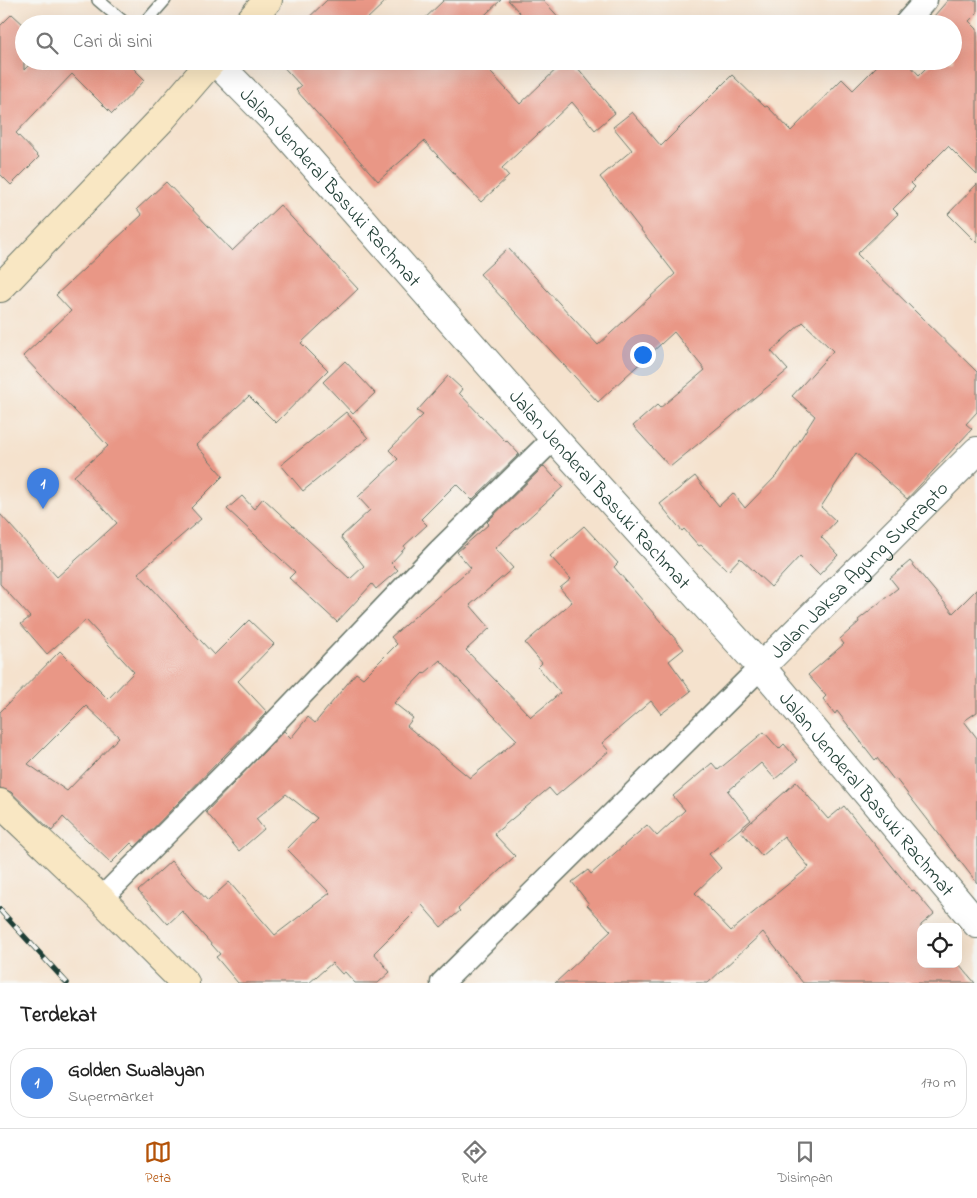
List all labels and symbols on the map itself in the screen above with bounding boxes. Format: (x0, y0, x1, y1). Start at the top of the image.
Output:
street label: Jalan Jenderal Basuki Rachmat (232, 82, 427, 295)
your location (630, 342, 656, 368)
street label: Jalan Jenderal Basuki Rachmat (501, 384, 697, 597)
pin: 1 (27, 468, 59, 509)
street label: Jalan Jaksa Agung Suprapto (765, 475, 956, 667)
street label: Jalan Jenderal Basuki Rachmat (770, 686, 960, 904)

